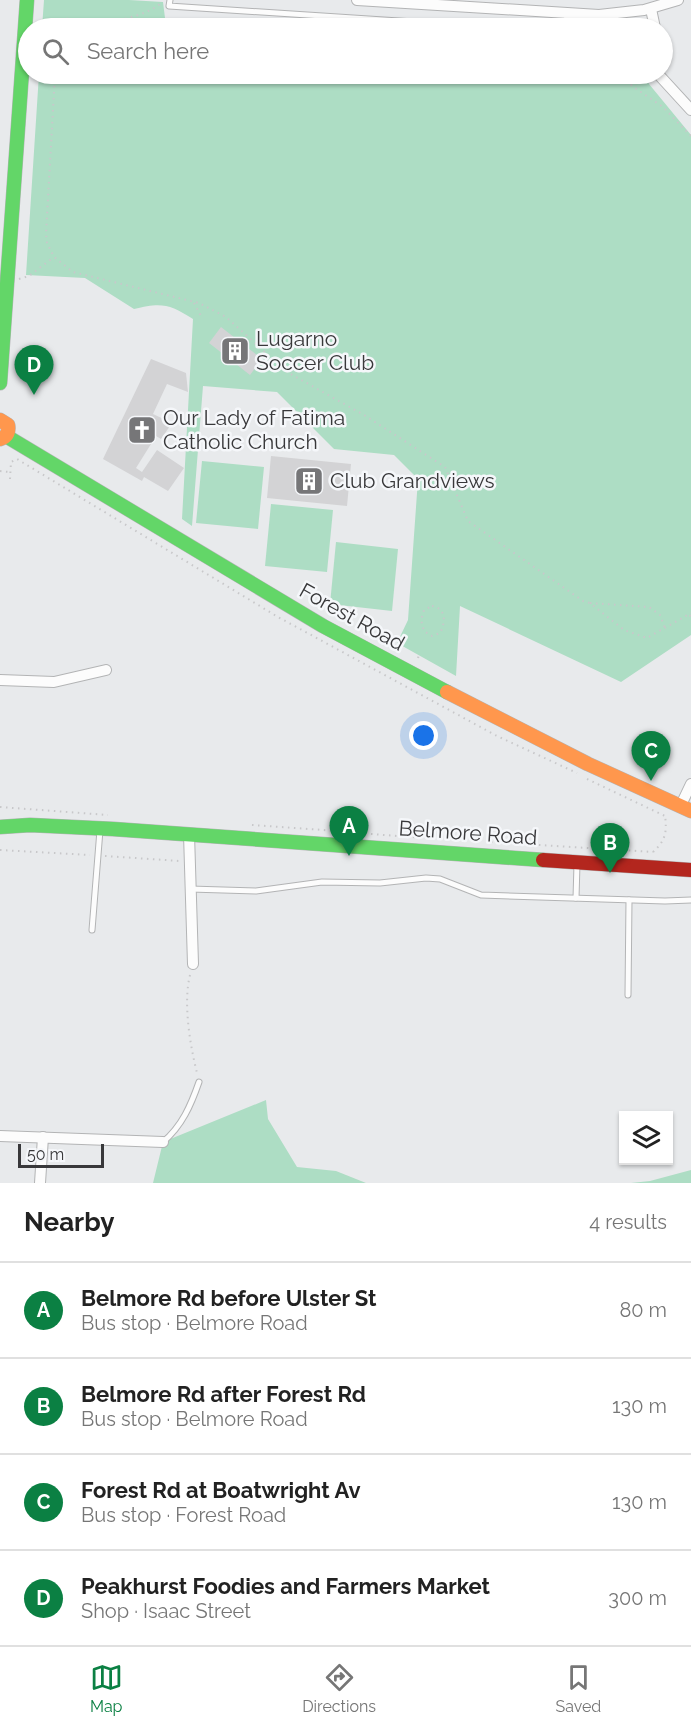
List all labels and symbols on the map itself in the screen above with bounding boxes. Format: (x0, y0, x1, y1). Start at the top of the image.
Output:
place label: Lugarno Soccer Club (256, 326, 374, 375)
building icon: Lugarno Soccer Club (219, 335, 251, 367)
pin: D (15, 346, 54, 395)
place label: Our Lady of Fatima Catholic Church (163, 405, 345, 454)
church icon: Our Lady of Fatima Catholic Church (126, 414, 158, 446)
building icon: Club Grandviews (293, 465, 325, 497)
place label: Club Grandviews (330, 468, 495, 493)
street label: Forest Road (295, 577, 409, 656)
your location (409, 721, 438, 750)
pin: C (632, 732, 670, 781)
pin: A (330, 806, 368, 856)
street label: Belmore Road (398, 815, 538, 850)
pin: B (590, 824, 630, 873)
scale bar (18, 1141, 104, 1168)

